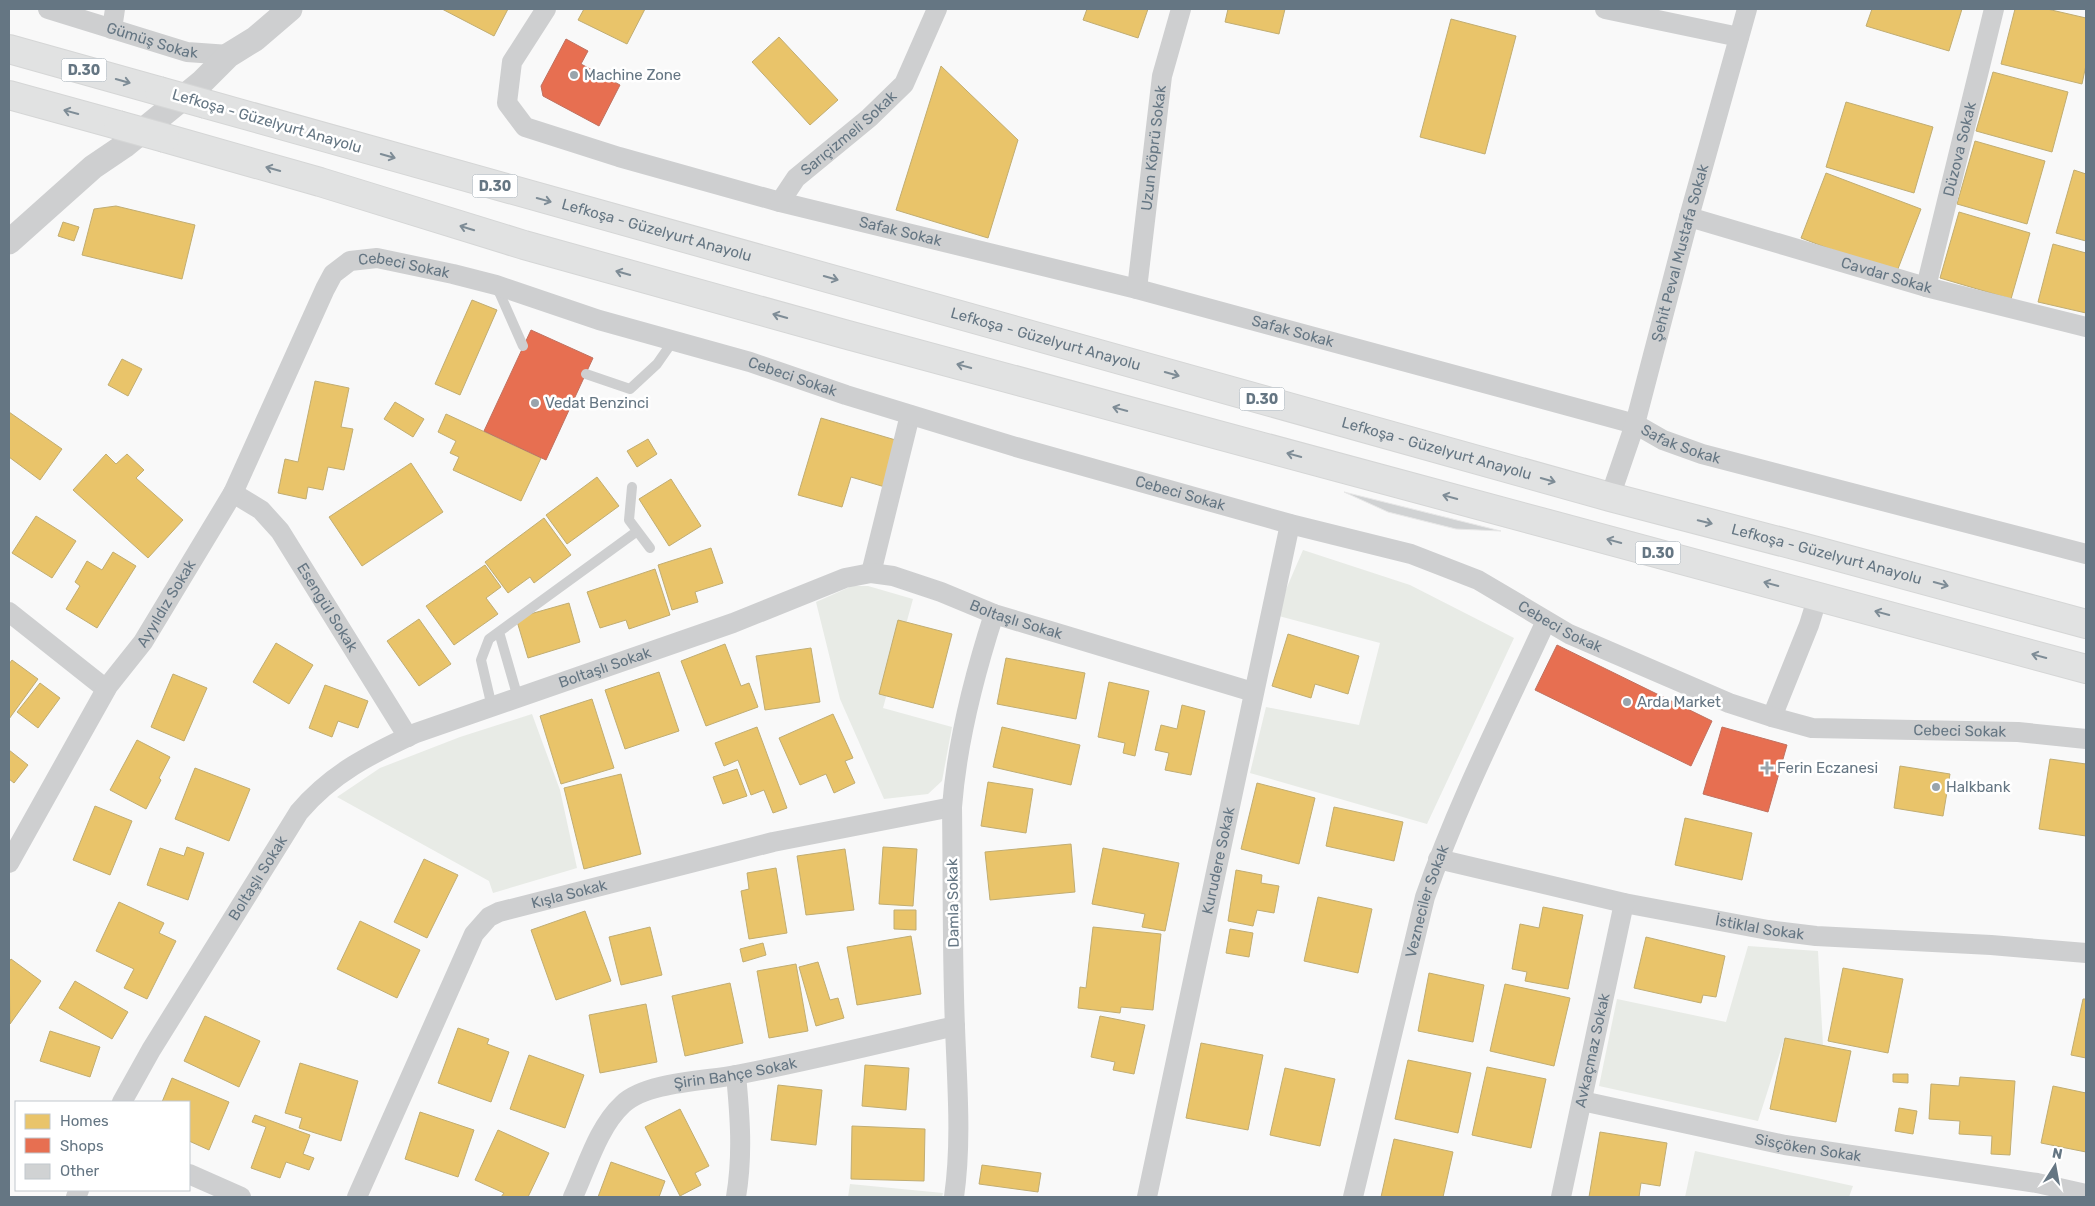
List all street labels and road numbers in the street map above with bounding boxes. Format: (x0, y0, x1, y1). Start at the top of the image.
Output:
street label: Gümüş Sokak (104, 19, 199, 62)
road number: D.30 (62, 58, 106, 82)
street label: Uzun Köprü Sokak (1137, 84, 1170, 212)
street label: Lefkoşa - Güzelyurt Anayolu (170, 85, 364, 157)
street label: Sarıçizmeli Sokak (797, 87, 901, 179)
street label: Düzova Sokak (1939, 100, 1980, 198)
street label: Şehit Peval Mustafa Sokak (1648, 162, 1712, 344)
road number: D.30 (472, 175, 518, 198)
street label: Lefkoşa - Güzelyurt Anayolu (560, 195, 754, 265)
street label: Safak Sokak (857, 213, 944, 250)
street label: Cebeci Sokak (357, 249, 452, 282)
street label: Cavdar Sokak (1839, 253, 1934, 297)
street label: Lefkoşa - Güzelyurt Anayolu (949, 304, 1143, 374)
street label: Safak Sokak (1250, 312, 1336, 351)
street label: Cebeci Sokak (746, 353, 840, 400)
road number: D.30 (1240, 388, 1284, 410)
street label: Lefkoşa - Güzelyurt Anayolu (1340, 413, 1534, 484)
street label: Safak Sokak (1638, 420, 1723, 468)
street label: Cebeci Sokak (1133, 472, 1228, 514)
street label: Lefkoşa - Güzelyurt Anayolu (1729, 520, 1924, 588)
road number: D.30 (1636, 542, 1680, 564)
street label: Ayyıldız Sokak (133, 556, 200, 651)
street label: Esengül Sokak (293, 560, 362, 655)
street label: Boltaşlı Sokak (967, 596, 1065, 643)
street label: Cebeci Sokak (1515, 597, 1605, 656)
street label: Boltaşlı Sokak (556, 643, 654, 692)
street label: Cebeci Sokak (1913, 721, 2007, 741)
street label: Kurudere Sokak (1198, 805, 1239, 916)
street label: Boltaşlı Sokak (225, 832, 291, 924)
street label: Vezneciler Sokak (1402, 842, 1453, 960)
street label: Damla Sokak (943, 858, 963, 948)
street label: Kışla Sokak (529, 876, 609, 912)
street label: İstiklal Sokak (1714, 911, 1805, 943)
street label: Avkaçmaz Sokak (1571, 991, 1613, 1109)
street label: Şirin Bahçe Sokak (672, 1054, 799, 1093)
street label: Sisçöken Sokak (1753, 1130, 1863, 1165)

